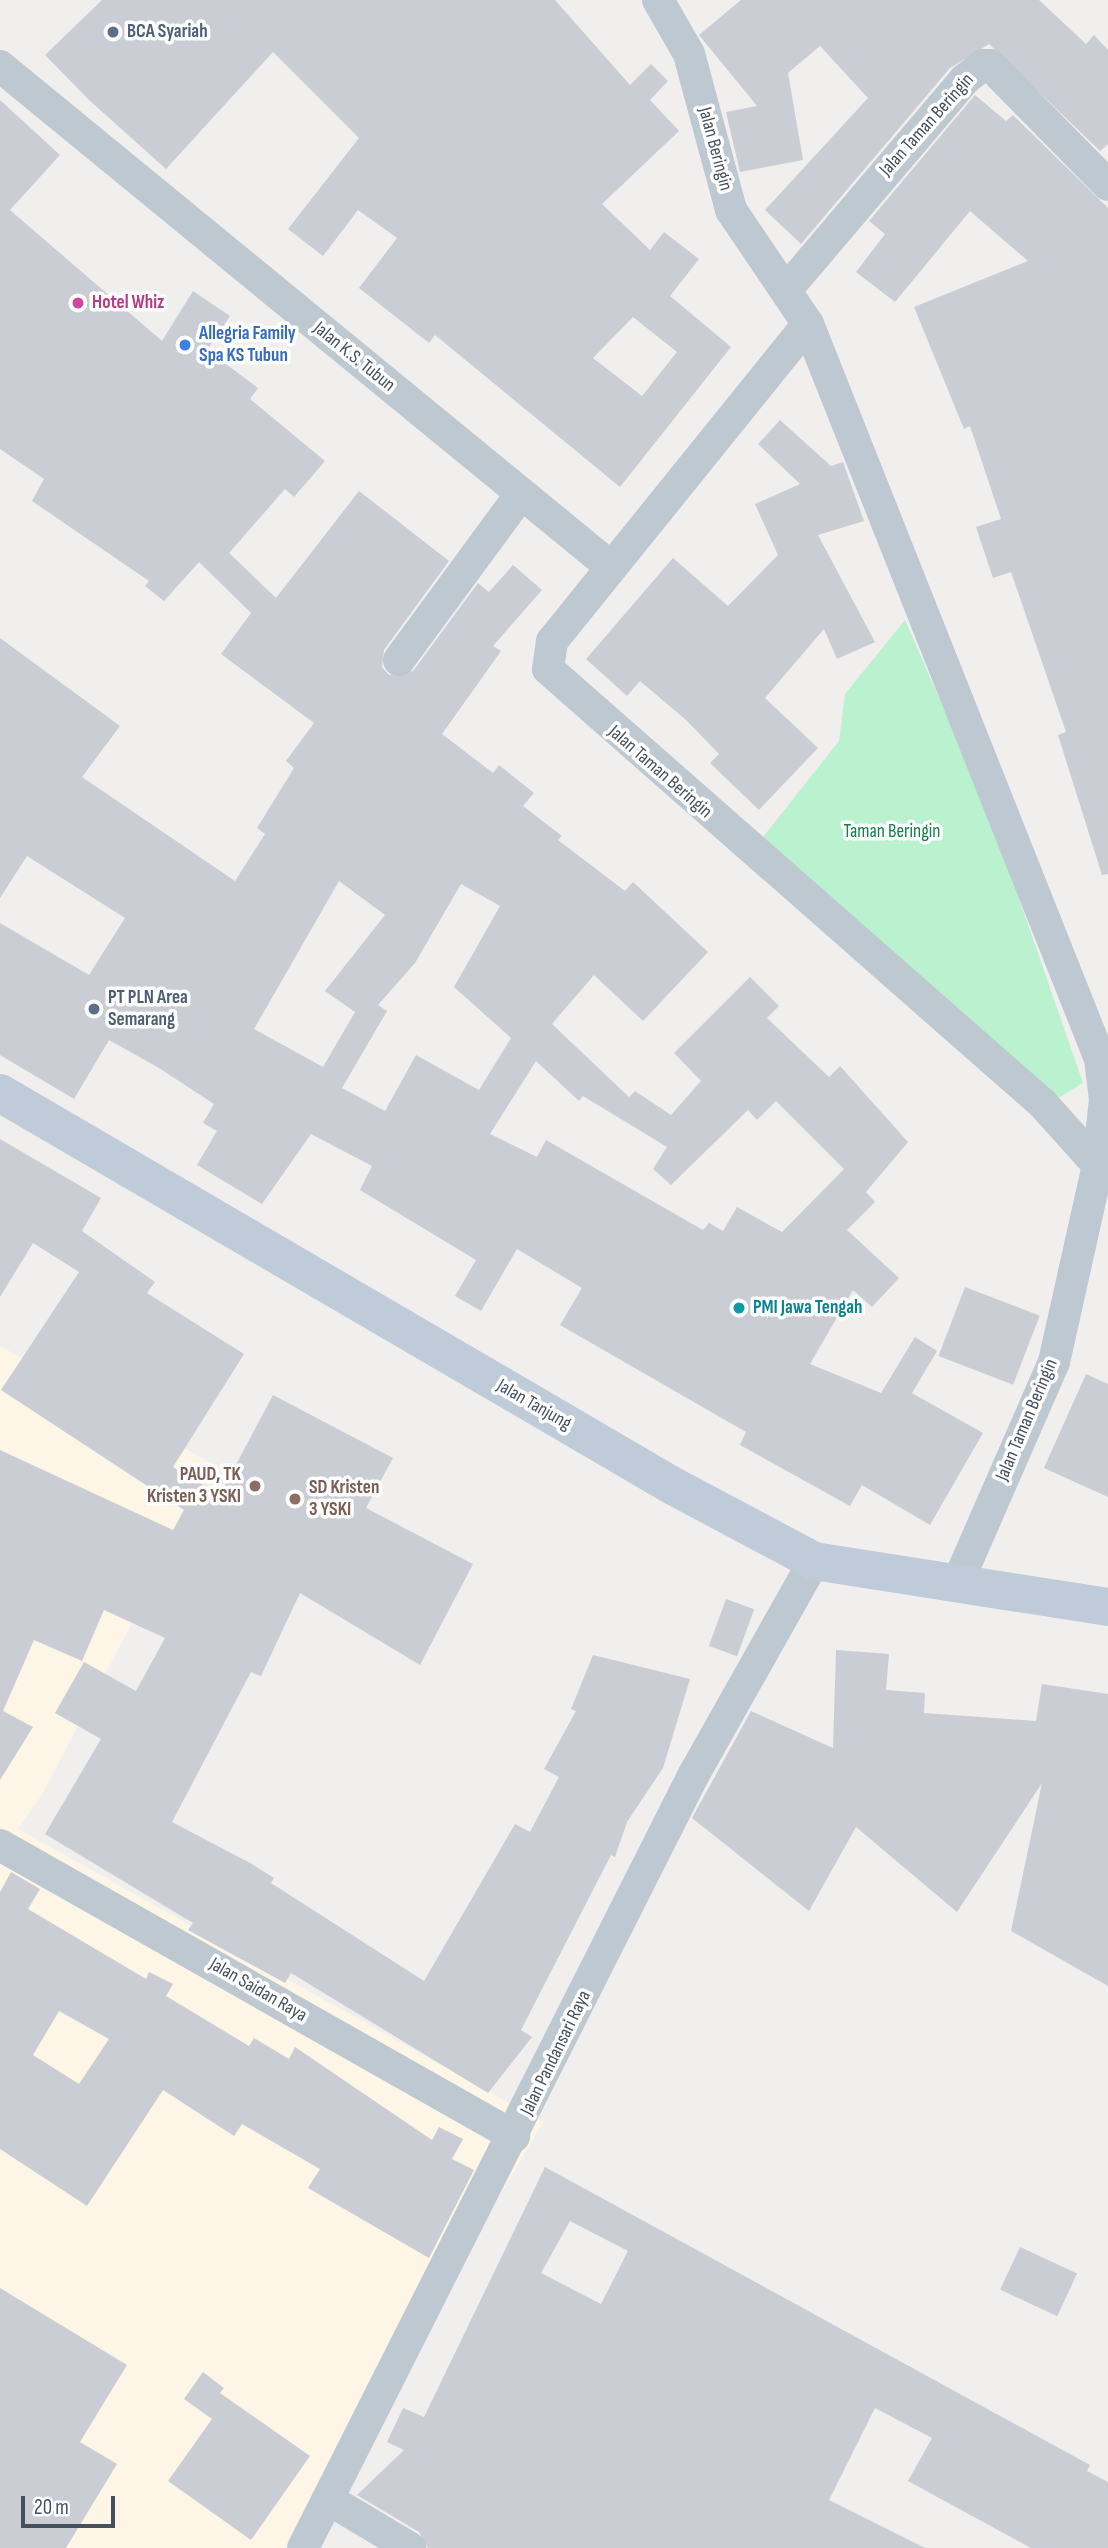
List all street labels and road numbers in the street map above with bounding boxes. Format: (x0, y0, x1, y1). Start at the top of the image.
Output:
street label: Jalan Taman Beringin (875, 69, 979, 181)
street label: Jalan Beringin (693, 105, 737, 193)
street label: Jalan K.S. Tubun (308, 317, 400, 397)
street label: Jalan Taman Beringin (603, 721, 717, 823)
street label: Jalan Taman Beringin (991, 1356, 1063, 1484)
street label: Jalan Tanjung (493, 1375, 575, 1435)
street label: Jalan Saidan Raya (205, 1953, 311, 2027)
street label: Jalan Pandansari Raya (516, 1987, 596, 2119)

